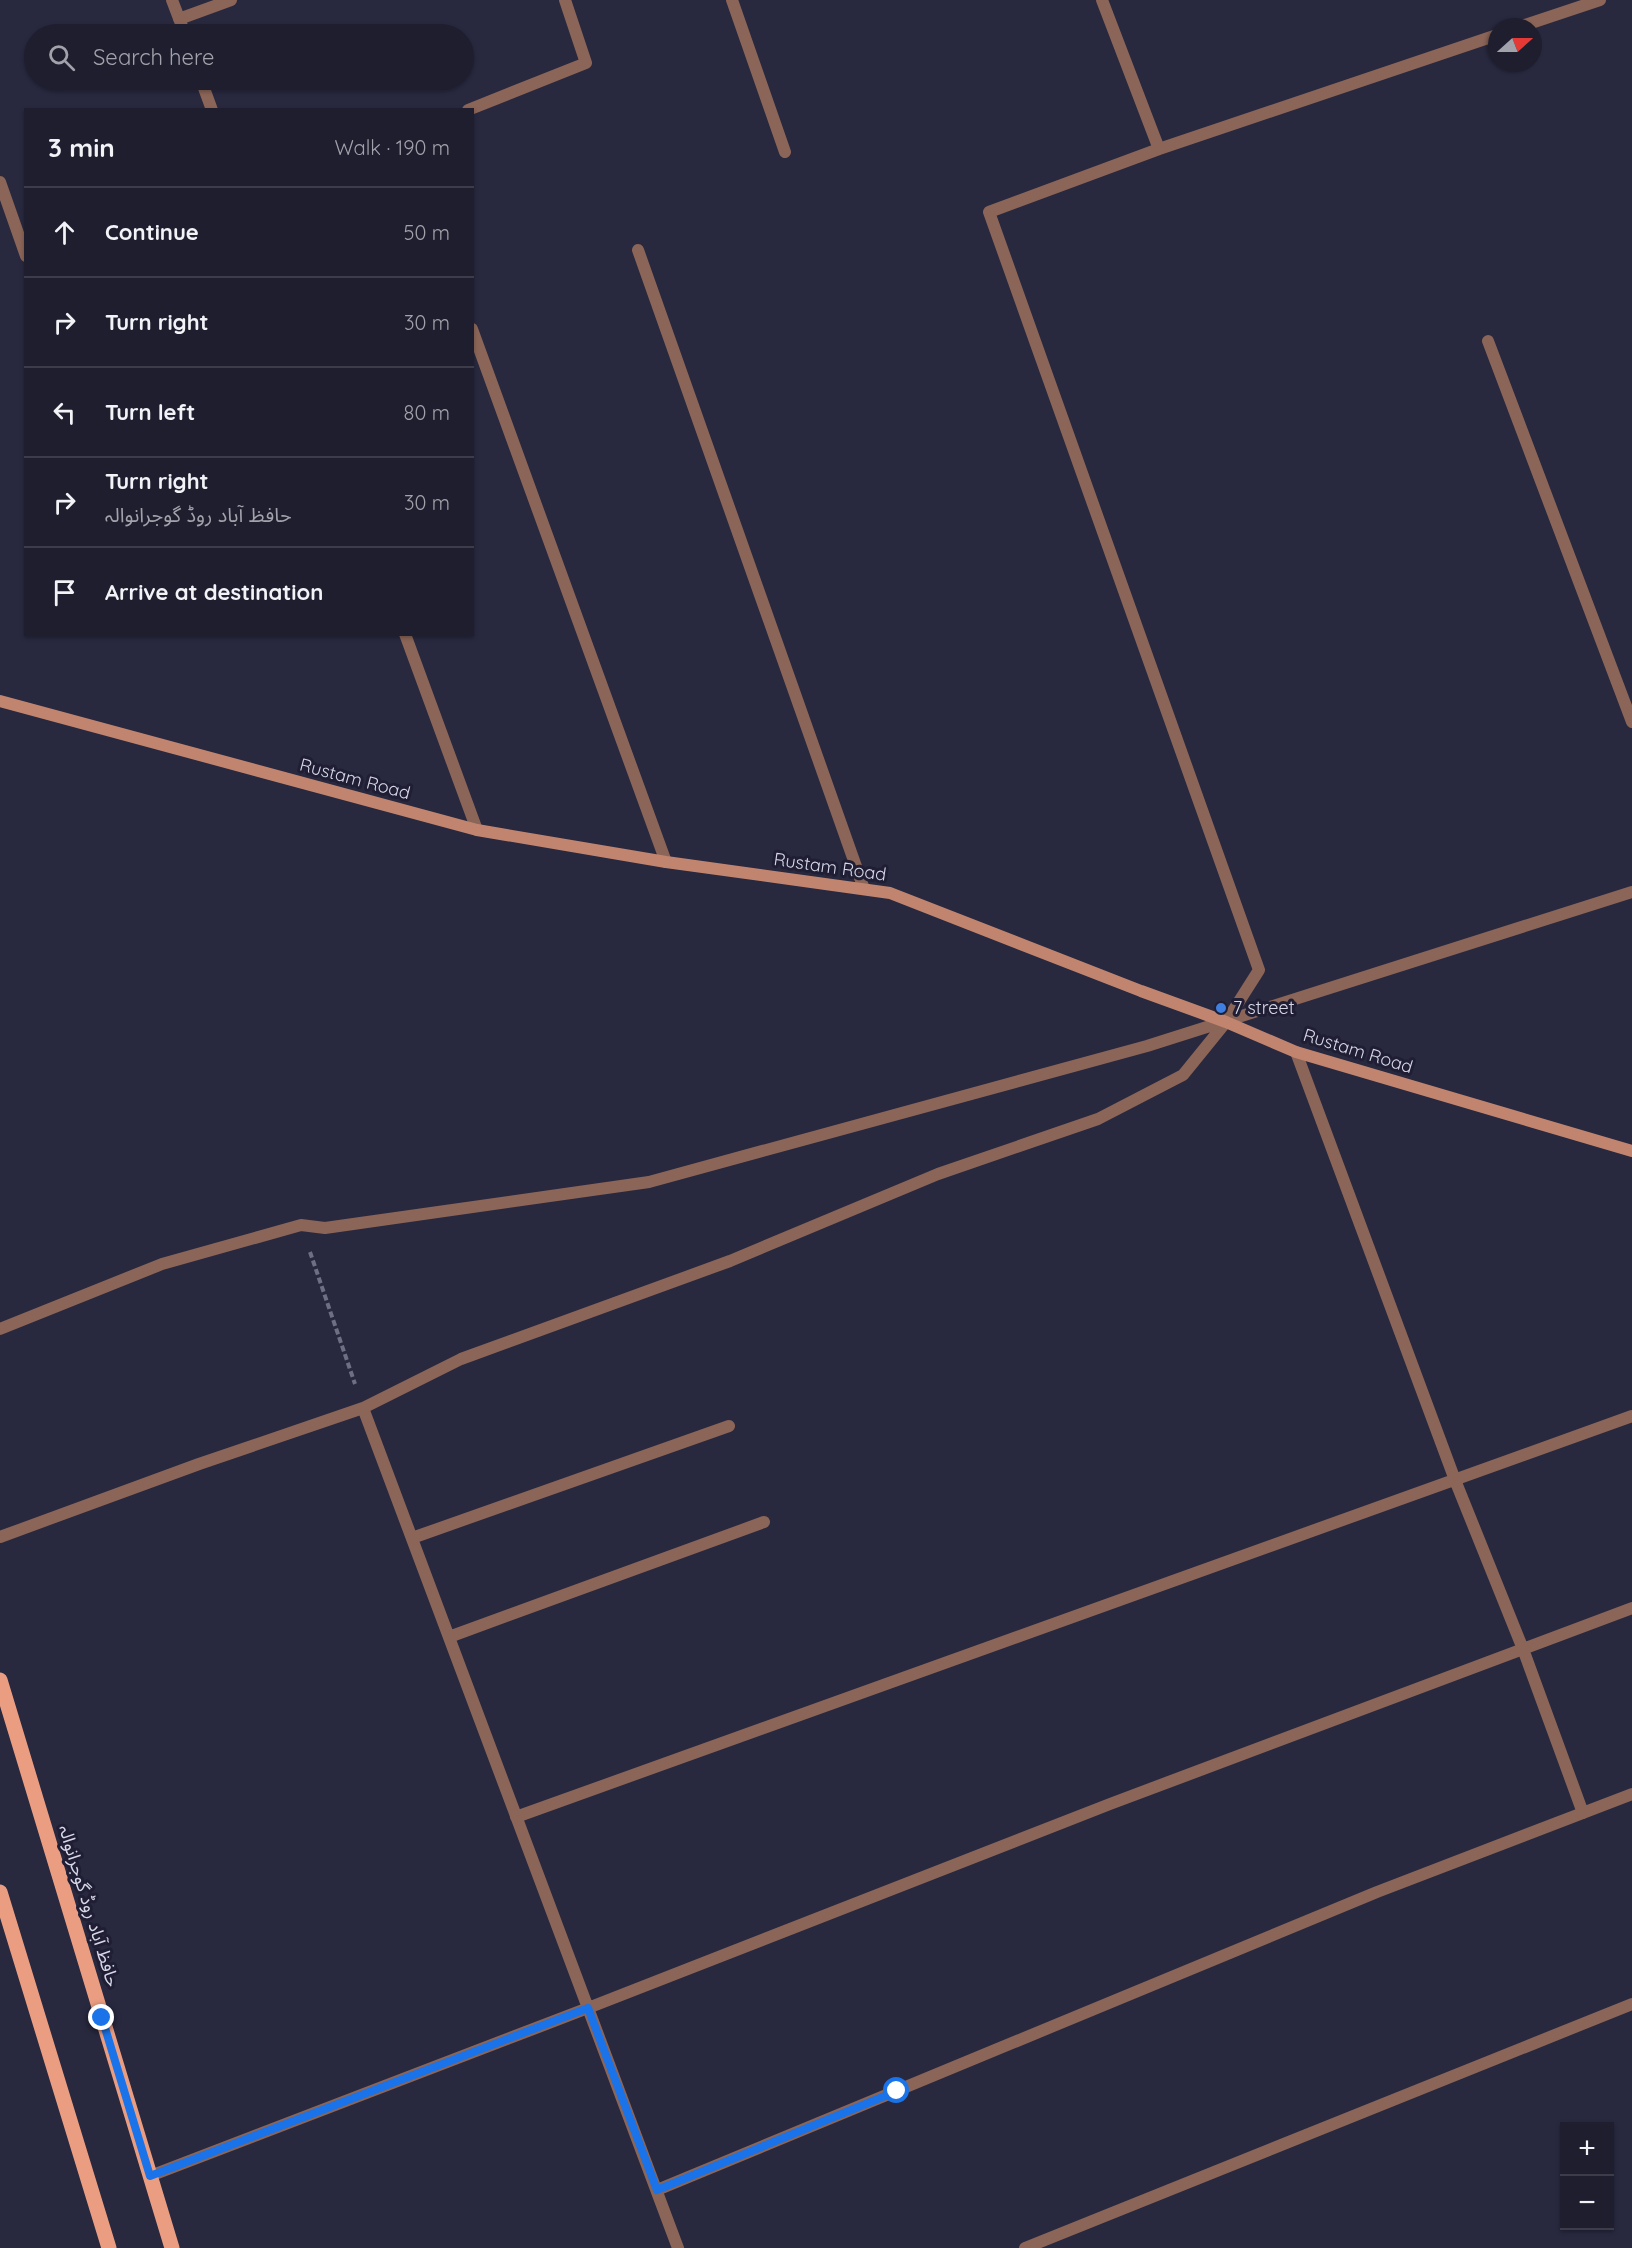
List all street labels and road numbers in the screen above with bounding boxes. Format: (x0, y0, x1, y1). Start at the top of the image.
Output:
street label: Rustam Road (297, 753, 413, 804)
street label: Rustam Road (772, 847, 888, 886)
street label: Rustam Road (1300, 1023, 1416, 1078)
street label: حافظ آباد روڈ گوجرانوالہ (54, 1822, 125, 1990)

